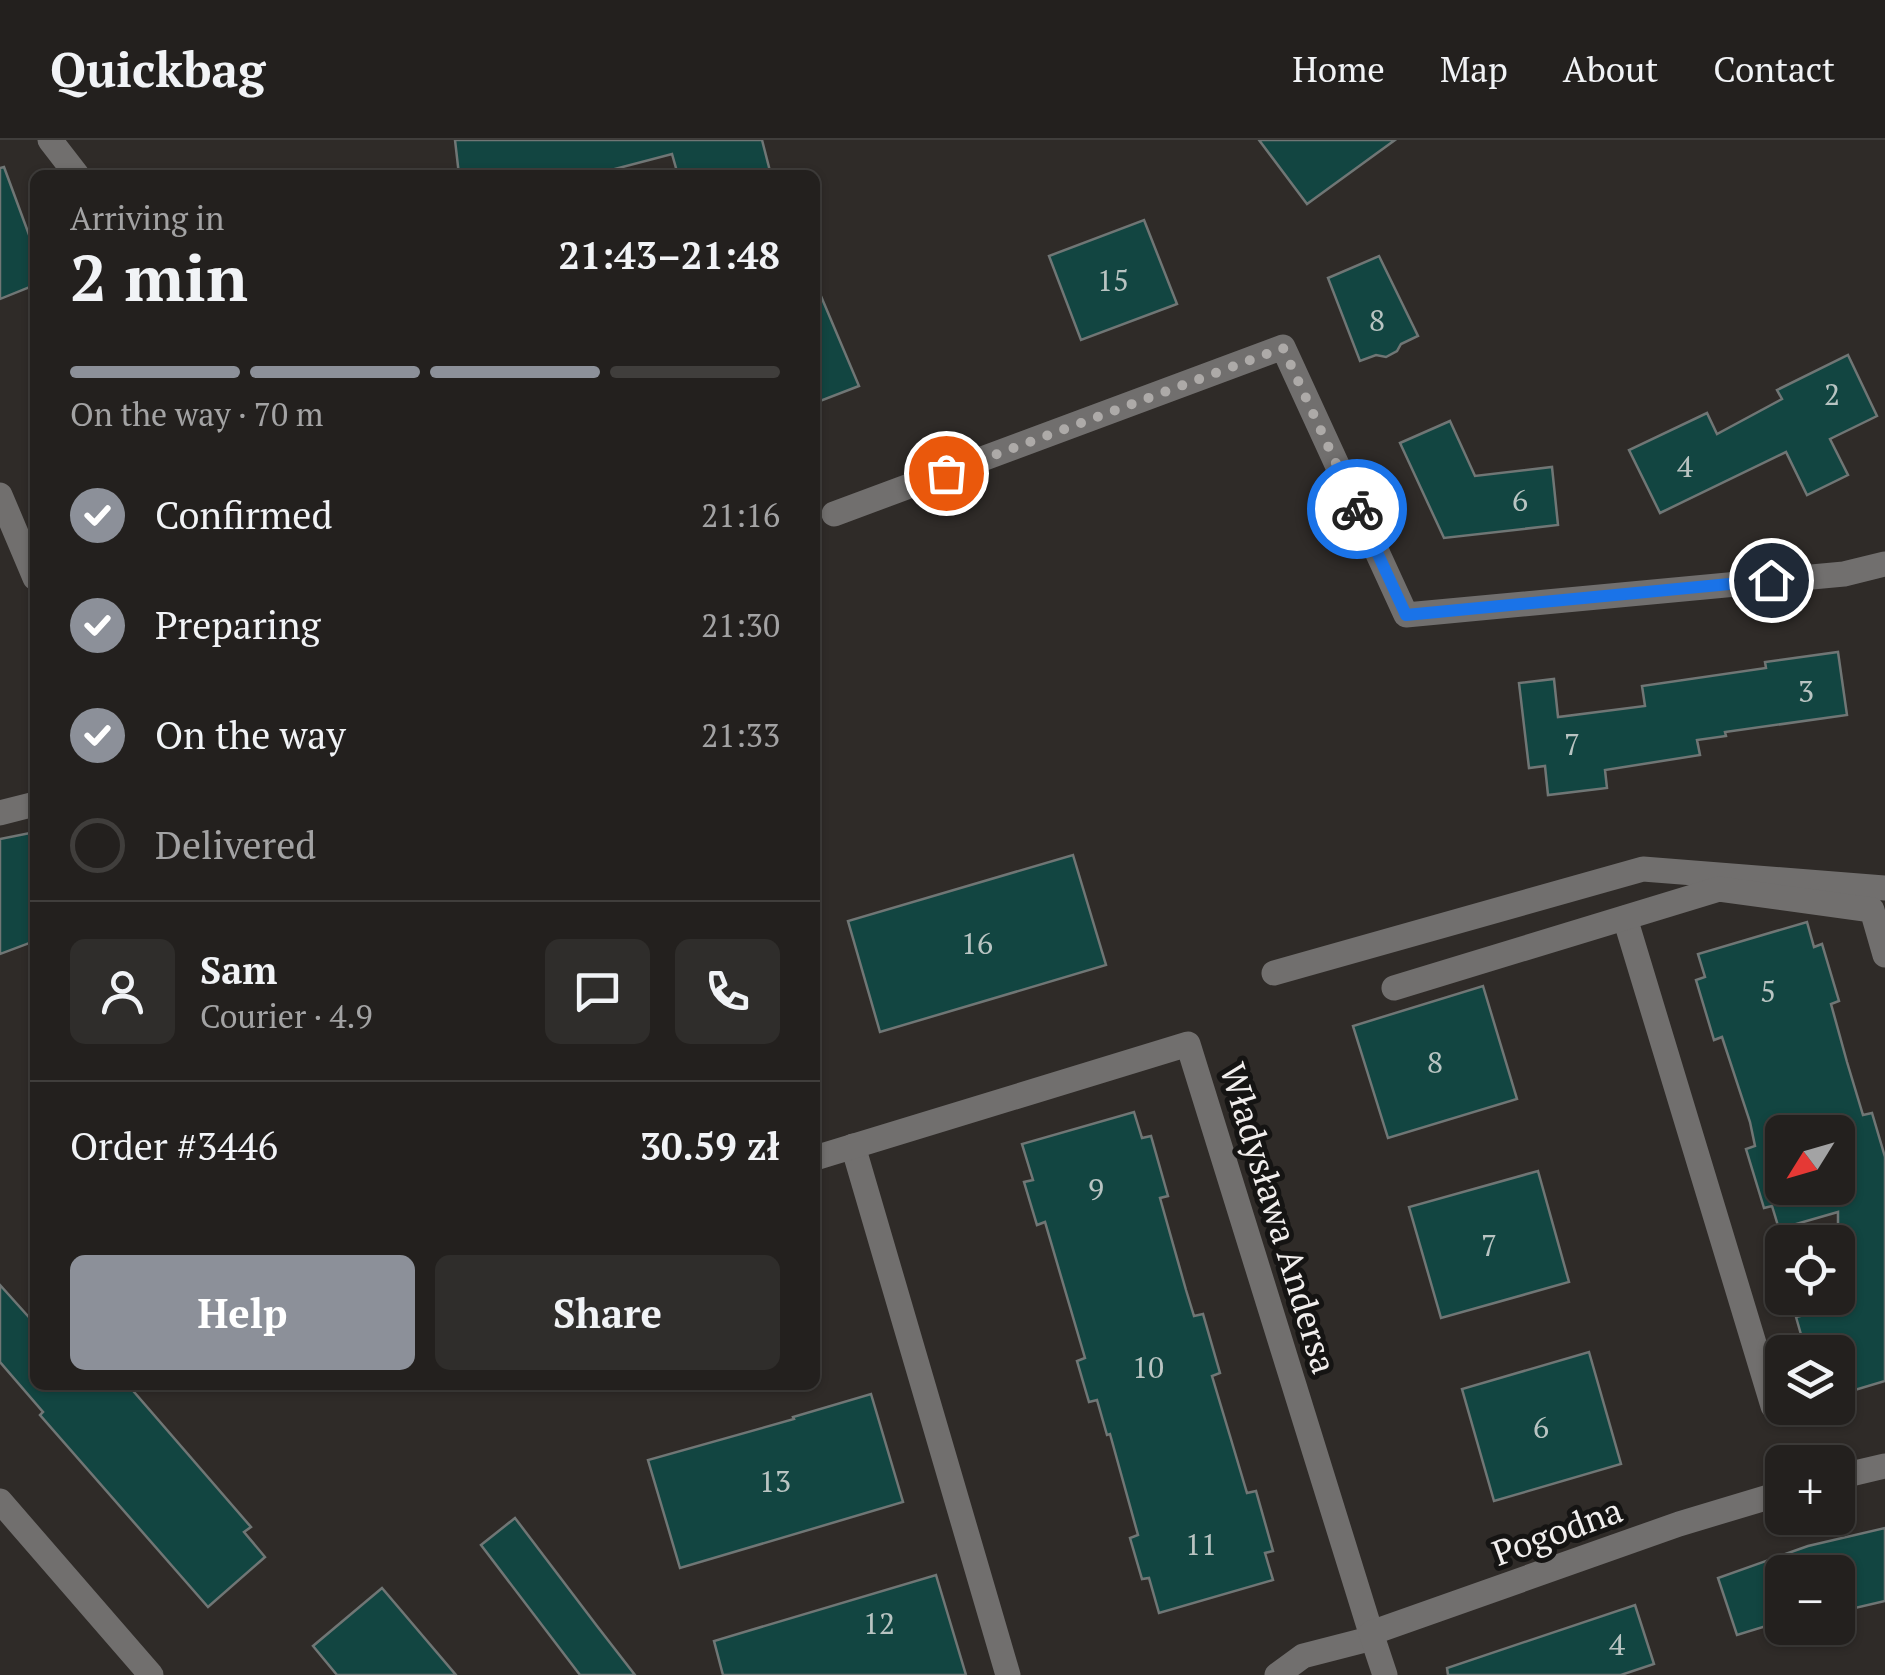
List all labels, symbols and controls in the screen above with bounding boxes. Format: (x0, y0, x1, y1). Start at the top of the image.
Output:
text: Quickbag (50, 37, 265, 101)
text: Home (1292, 46, 1385, 92)
text: Map (1440, 46, 1508, 92)
text: About (1563, 46, 1658, 92)
text: Contact (1713, 46, 1835, 92)
text: Arriving in (70, 197, 224, 239)
text: 21:43–21:48 (558, 230, 780, 280)
text: 2 min (70, 233, 248, 320)
house number: 15 (1097, 260, 1129, 300)
house number: 8 (1369, 300, 1385, 340)
house number: 2 (1824, 374, 1840, 414)
text: On the way · 70 m (70, 393, 323, 435)
pin (904, 431, 989, 516)
icon: bag (919, 446, 974, 501)
house number: 4 (1677, 446, 1693, 486)
courier (1307, 459, 1407, 559)
house number: 6 (1512, 480, 1528, 520)
icon: bike (1330, 482, 1385, 537)
icon: check (70, 488, 125, 543)
text: Confirmed (155, 490, 333, 540)
text: 21:16 (701, 494, 780, 536)
pin (1729, 538, 1814, 623)
icon: home (1744, 553, 1799, 608)
icon: check (70, 598, 125, 653)
text: Preparing (155, 600, 321, 650)
text: 21:30 (701, 604, 780, 646)
house number: 3 (1798, 671, 1814, 711)
icon: check (70, 708, 125, 763)
text: On the way (155, 710, 346, 760)
text: 21:33 (701, 714, 780, 756)
house number: 7 (1564, 724, 1580, 764)
text: Delivered (155, 820, 316, 870)
house number: 16 (961, 923, 993, 963)
button: person (70, 939, 175, 1044)
button: chat (545, 939, 650, 1044)
button: phone (675, 939, 780, 1044)
text: Sam (200, 945, 277, 995)
house number: 5 (1760, 971, 1776, 1011)
text: Courier · 4.9 (200, 995, 372, 1037)
house number: 8 (1427, 1042, 1443, 1082)
street label: Władysława Andersa (1210, 1057, 1348, 1379)
north arrow (1765, 1115, 1855, 1205)
map controls (1765, 1115, 1855, 1645)
text: Order #3446 (70, 1121, 278, 1171)
text: 30.59 zł (640, 1121, 780, 1171)
house number: 9 (1088, 1169, 1104, 1209)
house number: 7 (1481, 1225, 1497, 1265)
button: locate (1765, 1225, 1855, 1315)
button: Help (70, 1255, 415, 1370)
button: Share (435, 1255, 780, 1370)
button: layers (1765, 1335, 1855, 1425)
house number: 10 (1132, 1347, 1164, 1387)
house number: 6 (1533, 1407, 1549, 1447)
button: + (1765, 1445, 1855, 1535)
house number: 13 (759, 1461, 791, 1501)
street label: Pogodna (1486, 1486, 1628, 1576)
house number: 11 (1185, 1524, 1217, 1564)
button: − (1765, 1555, 1855, 1645)
house number: 12 (863, 1603, 895, 1643)
house number: 4 (1609, 1624, 1625, 1664)

